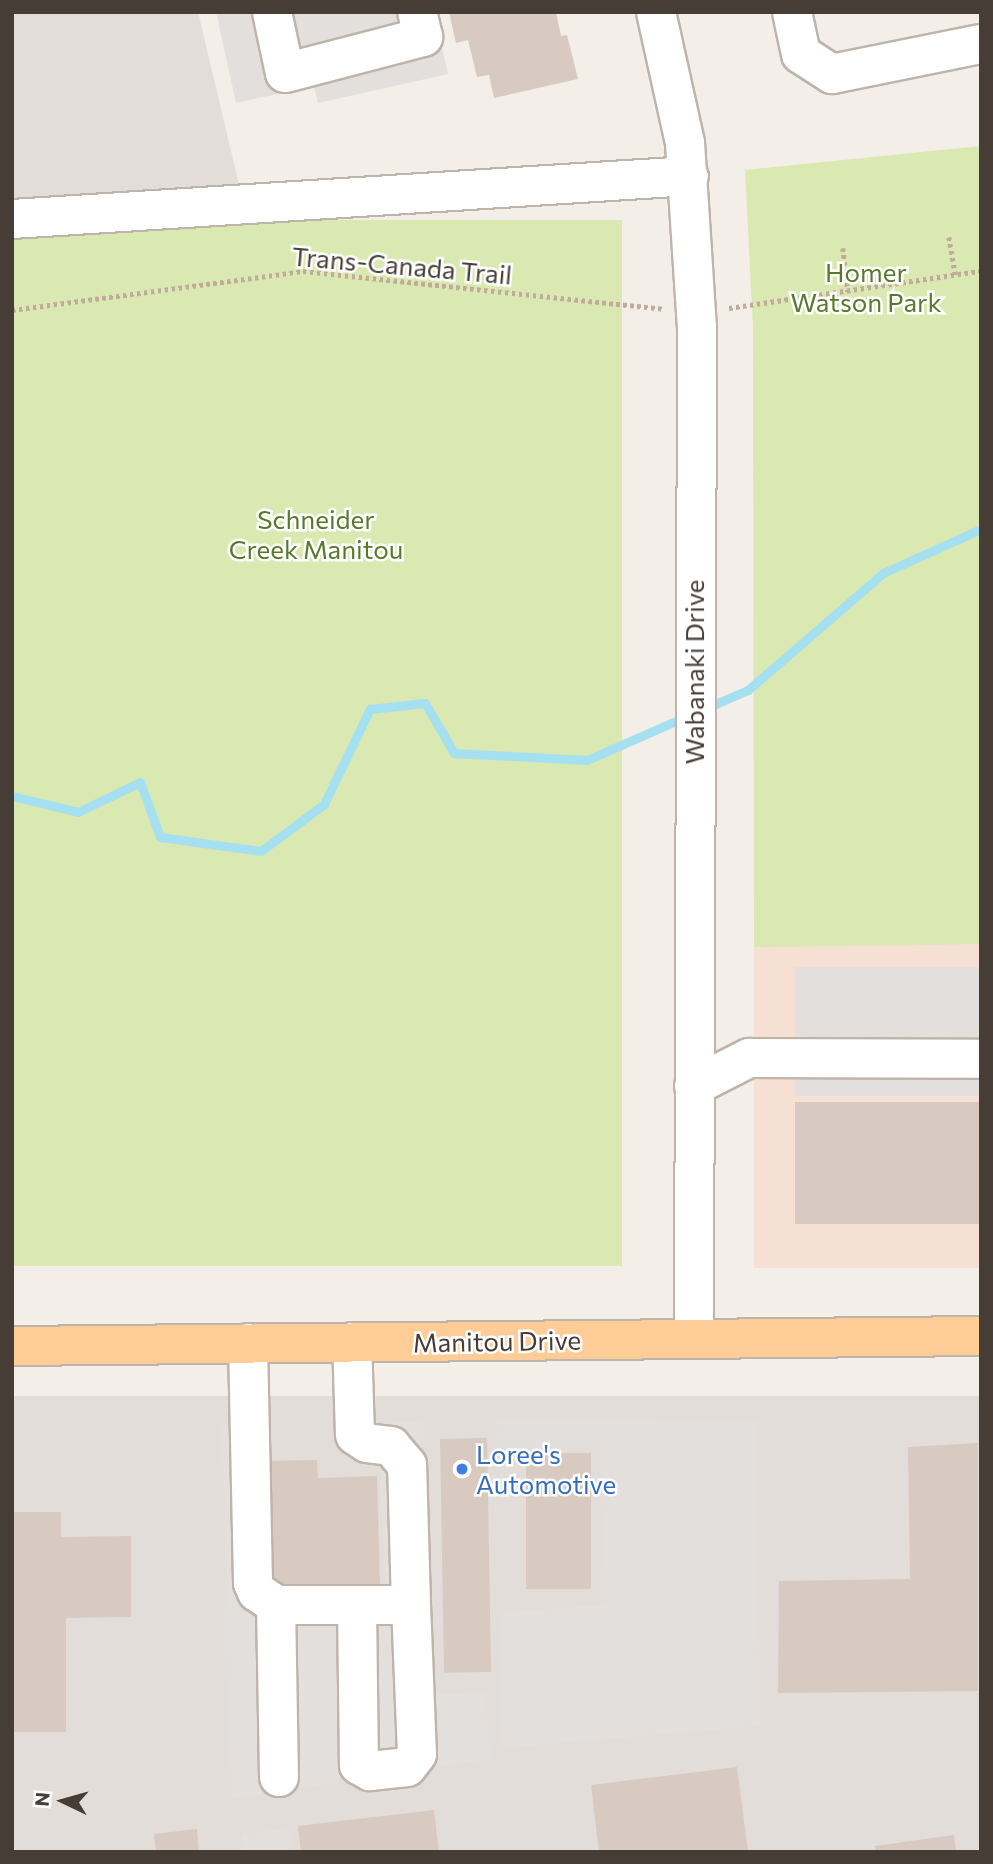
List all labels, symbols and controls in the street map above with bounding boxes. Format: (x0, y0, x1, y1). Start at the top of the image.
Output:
street label: Trans-Canada Trail (291, 240, 513, 290)
park label: Homer Watson Park (790, 256, 942, 318)
park label: Schneider Creek Manitou (229, 503, 403, 564)
street label: Wabanaki Drive (678, 580, 710, 764)
street label: Manitou Drive (413, 1324, 581, 1358)
place label: Loree's Automotive (476, 1438, 616, 1500)
marker: Loree's Automotive (454, 1461, 470, 1477)
north arrow (28, 1766, 98, 1836)
text: N (30, 1791, 54, 1807)

